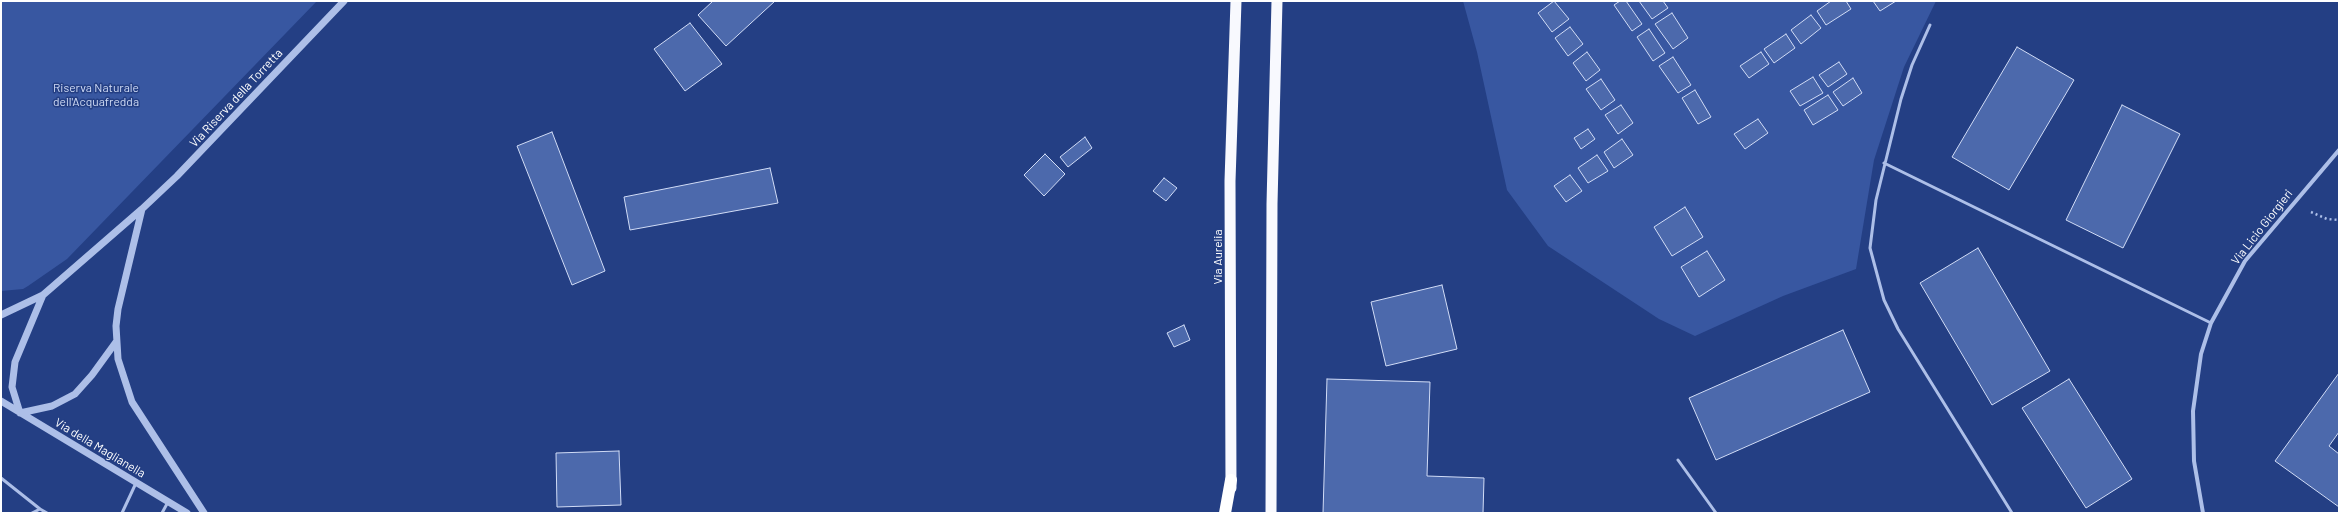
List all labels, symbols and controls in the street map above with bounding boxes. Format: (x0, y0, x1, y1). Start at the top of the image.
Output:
street label: Via Riserva della Torretta (187, 46, 285, 150)
park label: Riserva Naturale dell'Acquafredda (53, 81, 139, 109)
street label: Via Licio Giorgieri (2228, 187, 2296, 267)
street label: Via Aurelia (1211, 229, 1225, 285)
street label: Via della Maglianella (52, 415, 148, 481)

